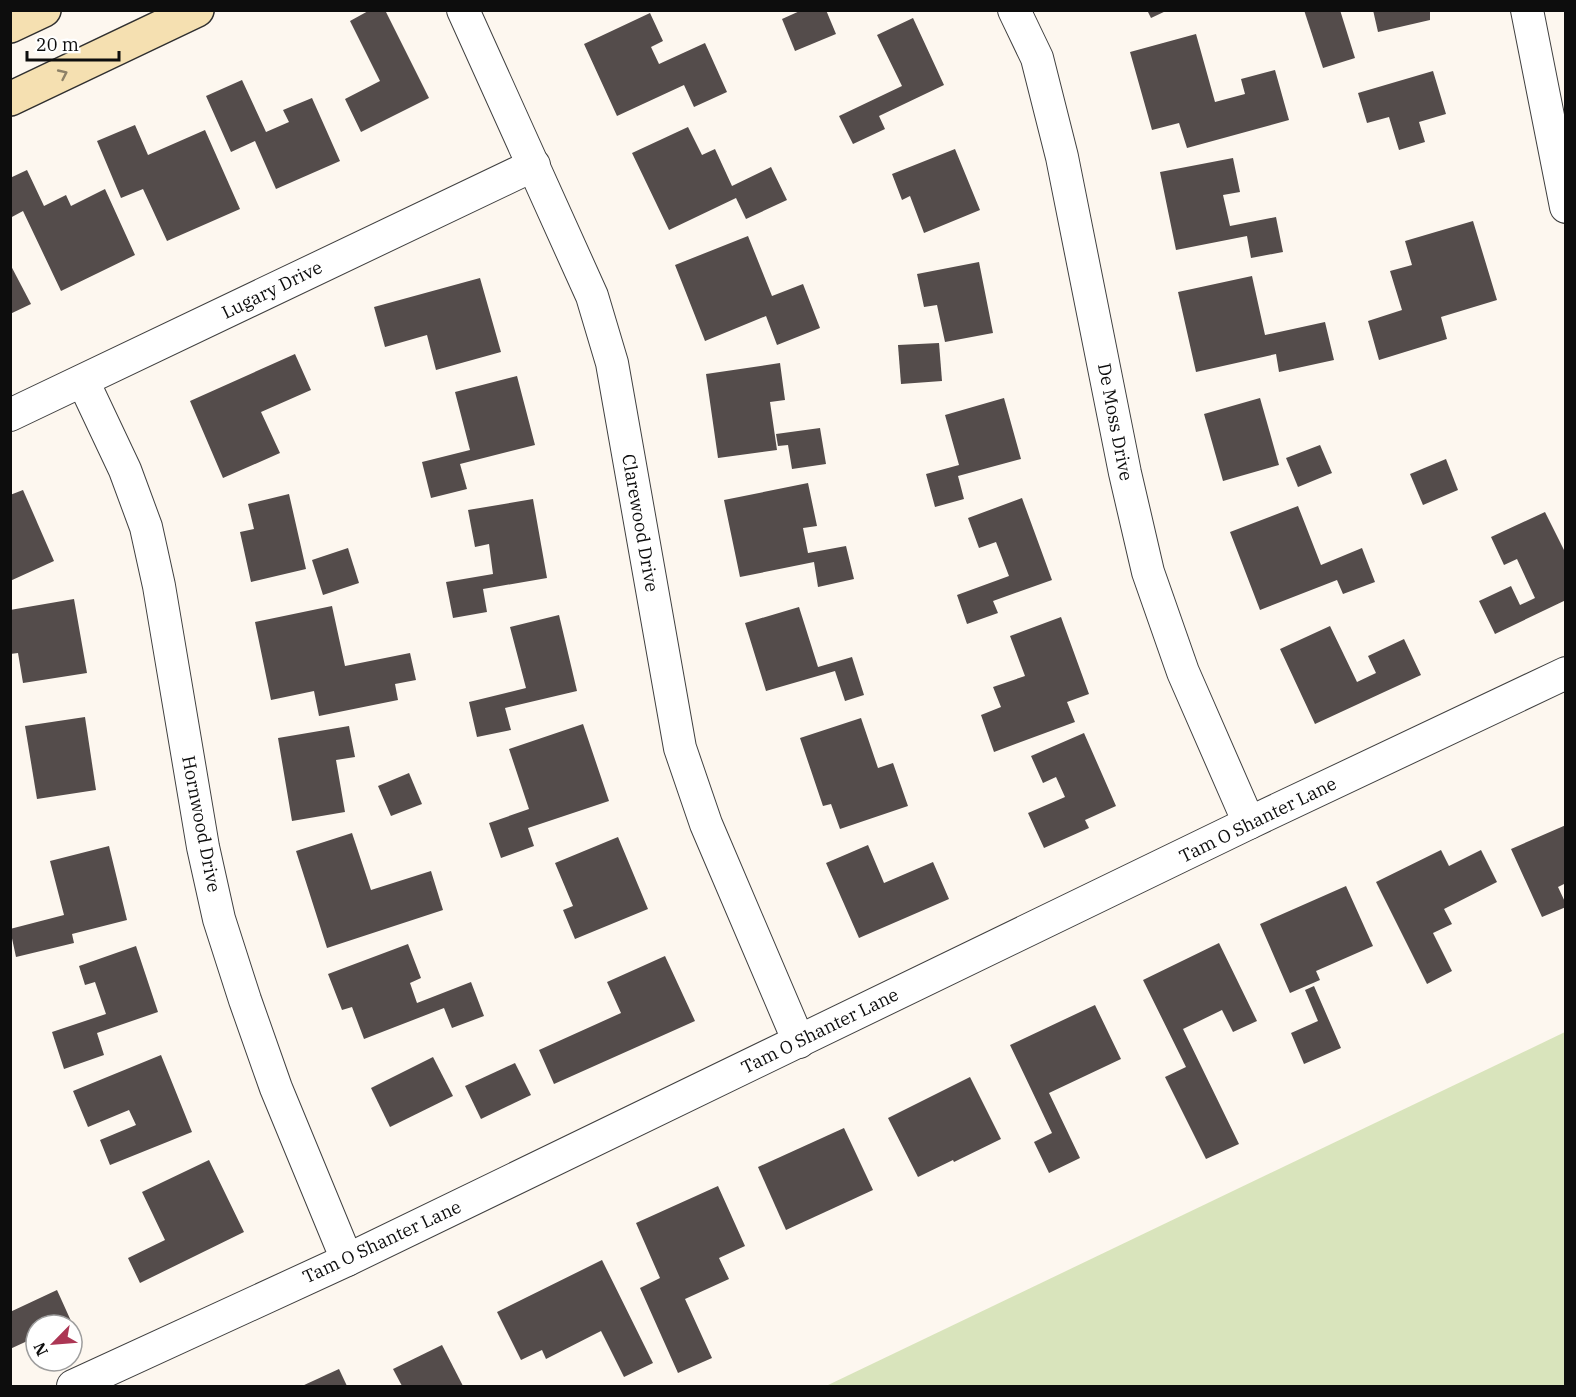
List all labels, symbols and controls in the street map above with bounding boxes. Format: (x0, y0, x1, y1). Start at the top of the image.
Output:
scale bar (27, 24, 118, 62)
text: 20 m (36, 33, 79, 56)
one-way arrow (57, 69, 68, 81)
street label: Lugary Drive (218, 255, 326, 324)
street label: De Moss Drive (1093, 361, 1138, 483)
street label: Clarewood Drive (617, 452, 664, 594)
street label: Hornwood Drive (177, 754, 226, 894)
street label: Tam O Shanter Lane (1175, 771, 1340, 868)
street label: Tam O Shanter Lane (737, 982, 902, 1079)
street label: Tam O Shanter Lane (299, 1195, 465, 1288)
north arrow (24, 1313, 84, 1373)
text: N (29, 1339, 52, 1359)

